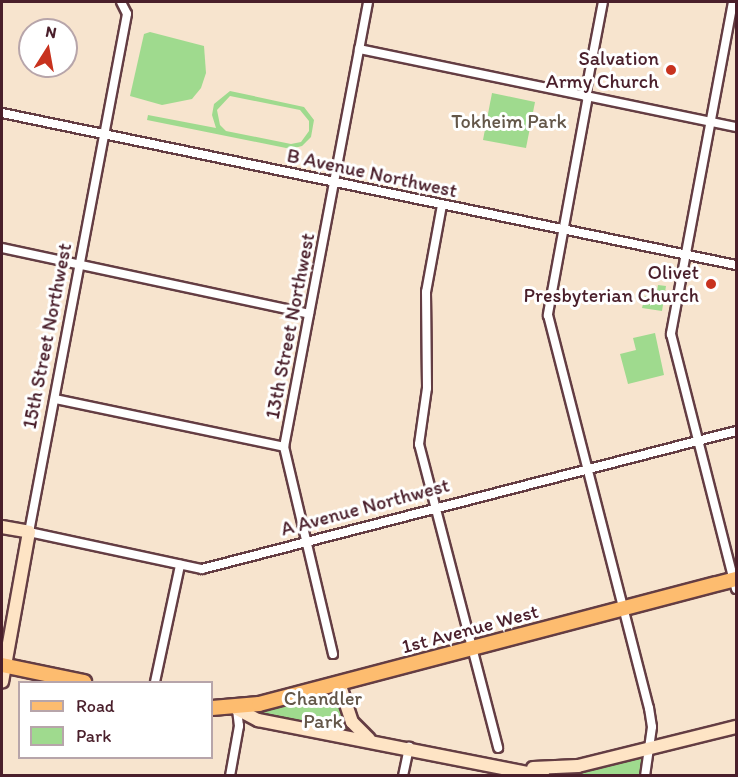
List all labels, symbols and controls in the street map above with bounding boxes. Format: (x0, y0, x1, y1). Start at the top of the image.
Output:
north arrow (18, 18, 78, 78)
text: N (44, 21, 58, 42)
place label: Salvation Army Church (546, 46, 659, 93)
marker: Salvation Army Church (664, 63, 678, 77)
park label: Tokheim Park (451, 109, 567, 133)
street label: B Avenue Northwest (285, 143, 459, 203)
street label: 13th Street Northwest (260, 231, 320, 421)
street label: 15th Street Northwest (17, 241, 77, 431)
place label: Olivet Presbyterian Church (523, 260, 699, 307)
marker: Olivet Presbyterian Church (704, 277, 718, 291)
street label: A Avenue Northwest (278, 473, 452, 541)
street label: 1st Avenue West (400, 599, 540, 659)
legend (18, 681, 213, 759)
park label: Chandler Park (284, 686, 362, 733)
text: Road (76, 695, 115, 717)
text: Park (76, 725, 111, 747)

